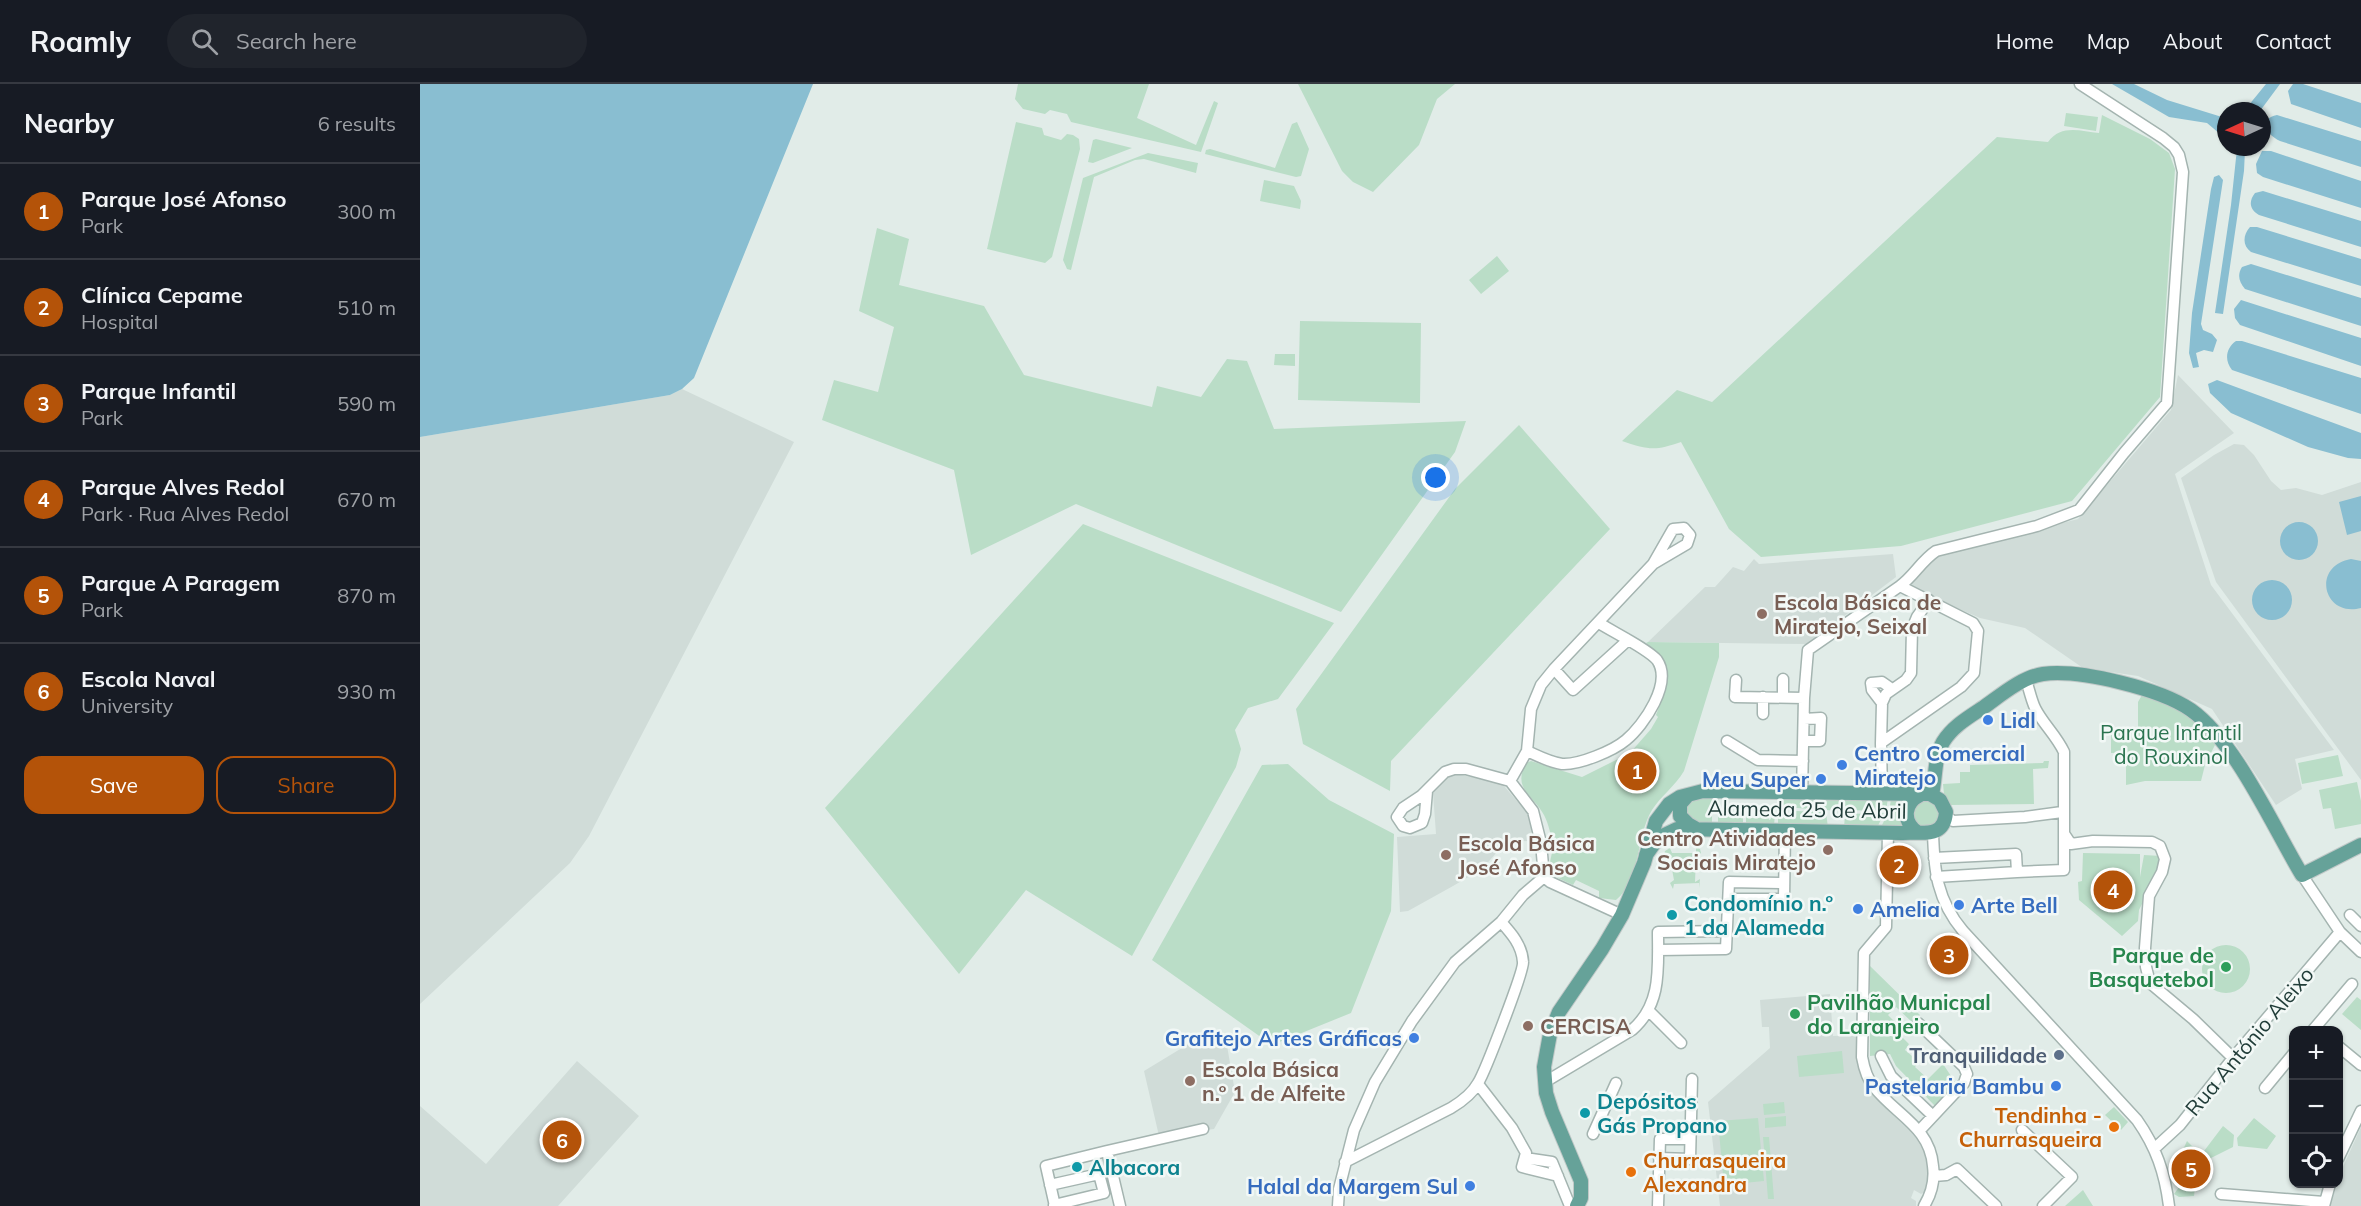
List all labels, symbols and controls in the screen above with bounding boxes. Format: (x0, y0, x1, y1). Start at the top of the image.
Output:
search box (167, 14, 587, 68)
text: Roamly (30, 24, 131, 59)
icon: search (188, 25, 221, 58)
text: Search here (236, 27, 357, 55)
text: Home (1996, 28, 2054, 54)
text: Map (2087, 28, 2130, 54)
text: About (2163, 28, 2222, 54)
text: Contact (2255, 28, 2331, 54)
north arrow (2217, 102, 2271, 156)
text: Nearby (24, 107, 114, 140)
text: 6 results (318, 111, 396, 136)
text: Parque José Afonso (81, 185, 287, 213)
text: 1 (38, 199, 50, 224)
text: 300 m (337, 199, 396, 224)
text: Park (81, 213, 123, 238)
text: Clínica Cepame (81, 281, 243, 309)
text: 2 (38, 295, 50, 320)
text: 510 m (337, 295, 396, 320)
text: Hospital (81, 309, 158, 334)
text: Parque Infantil (81, 377, 236, 405)
text: 3 (38, 391, 50, 416)
text: 590 m (337, 391, 396, 416)
text: Park (81, 405, 123, 430)
your location (1421, 463, 1450, 492)
text: Parque Alves Redol (81, 473, 285, 501)
text: 4 (38, 487, 50, 512)
text: 670 m (337, 487, 396, 512)
text: Park · Rua Alves Redol (81, 501, 289, 526)
text: Parque A Paragem (81, 569, 280, 597)
text: 5 (38, 583, 50, 608)
text: 870 m (337, 583, 396, 608)
place label: Escola Básica de Miratejo, Seixal (1774, 589, 1941, 639)
text: Park (81, 597, 123, 622)
marker: Escola Básica de Miratejo, Seixal (1755, 607, 1769, 621)
text: Escola Naval (81, 665, 216, 693)
text: 6 (38, 679, 50, 704)
text: 930 m (337, 679, 396, 704)
text: University (81, 693, 173, 718)
place label: Lidl (2000, 707, 2036, 733)
marker: Lidl (1981, 713, 1995, 727)
park label: Parque Infantil do Rouxinol (2100, 719, 2242, 769)
place label: Centro Comercial Miratejo (1854, 740, 2025, 790)
pin: 1 (1618, 748, 1656, 794)
button: Save (24, 756, 204, 814)
button: Share (216, 756, 396, 814)
marker: Centro Comercial Miratejo (1835, 758, 1849, 772)
place label: Meu Super (1702, 766, 1810, 792)
marker: Meu Super (1814, 772, 1828, 786)
street label: Alameda 25 de Abril (1707, 794, 1907, 824)
place label: Centro Atividades Sociais Miratejo (1637, 825, 1816, 875)
place label: Escola Básica José Afonso (1458, 830, 1595, 880)
pin: 2 (1880, 842, 1918, 888)
marker: Centro Atividades Sociais Miratejo (1821, 843, 1835, 857)
marker: Escola Básica José Afonso (1439, 848, 1453, 862)
pin: 4 (2094, 868, 2132, 912)
place label: Condomínio n.º 1 da Alameda (1684, 890, 1834, 940)
place label: Arte Bell (1971, 892, 2058, 918)
place label: Amelia (1870, 896, 1940, 922)
marker: Arte Bell (1952, 898, 1966, 912)
marker: Amelia (1851, 902, 1865, 916)
marker: Condomínio n.º 1 da Alameda (1665, 908, 1679, 922)
pin: 3 (1930, 932, 1969, 978)
place label: Parque de Basquetebol (2089, 942, 2214, 992)
marker: Parque de Basquetebol (2219, 960, 2233, 974)
street label: Rua António Aleixo (2179, 961, 2319, 1121)
place label: Pavilhão Municpal do Laranjeiro (1807, 989, 1991, 1039)
marker: Pavilhão Municpal do Laranjeiro (1788, 1007, 1802, 1021)
place label: CERCISA (1540, 1013, 1631, 1039)
marker: CERCISA (1521, 1019, 1535, 1033)
place label: Grafitejo Artes Gráficas (1165, 1025, 1402, 1051)
map controls (2289, 1026, 2343, 1188)
button: + (2289, 1026, 2343, 1080)
marker: Grafitejo Artes Gráficas (1407, 1031, 1421, 1045)
place label: Tranquilidade (1909, 1042, 2047, 1068)
marker: Tranquilidade (2052, 1048, 2066, 1062)
place label: Escola Básica n.º 1 de Alfeite (1202, 1056, 1346, 1106)
place label: Pastelaria Bambu (1865, 1073, 2044, 1099)
marker: Escola Básica n.º 1 de Alfeite (1183, 1074, 1197, 1088)
marker: Pastelaria Bambu (2049, 1079, 2063, 1093)
button: − (2289, 1080, 2343, 1134)
place label: Depósitos Gás Propano (1597, 1088, 1727, 1138)
place label: Tendinha - Churrasqueira (1959, 1102, 2102, 1152)
marker: Depósitos Gás Propano (1578, 1106, 1592, 1120)
pin: 6 (542, 1118, 582, 1162)
marker: Tendinha - Churrasqueira (2107, 1120, 2121, 1134)
button: locate (2289, 1134, 2343, 1188)
pin: 5 (2172, 1146, 2210, 1192)
place label: Churrasqueira Alexandra (1643, 1147, 1786, 1197)
place label: Albacora (1089, 1154, 1180, 1180)
marker: Albacora (1070, 1160, 1084, 1174)
marker: Churrasqueira Alexandra (1624, 1165, 1638, 1179)
place label: Halal da Margem Sul (1247, 1173, 1458, 1199)
marker: Halal da Margem Sul (1463, 1179, 1477, 1193)

